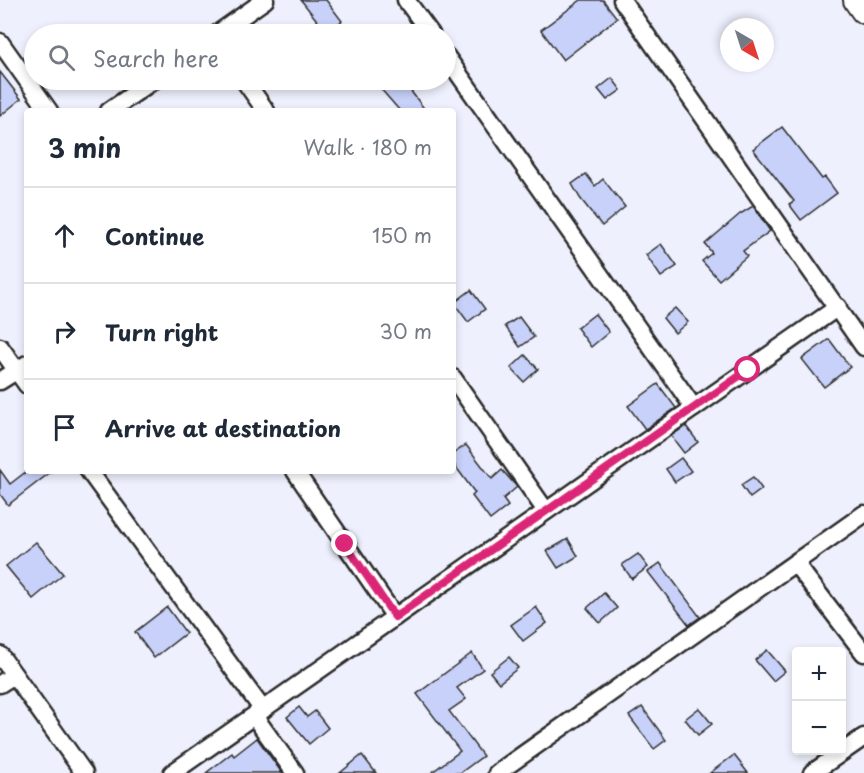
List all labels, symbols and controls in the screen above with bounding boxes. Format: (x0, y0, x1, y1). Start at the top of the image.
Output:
north arrow (720, 18, 774, 72)
search box (24, 24, 456, 90)
icon: search (45, 41, 78, 74)
text: Search here (93, 41, 219, 74)
text: 3 min (48, 128, 121, 167)
text: Walk · 180 m (304, 132, 432, 162)
icon: ahead (48, 219, 81, 252)
text: Continue (105, 219, 204, 252)
text: 150 m (372, 220, 432, 250)
icon: right (48, 315, 81, 348)
text: Turn right (105, 315, 218, 348)
text: 30 m (379, 316, 432, 346)
route start (734, 356, 760, 382)
icon: arrive (48, 411, 81, 444)
text: Arrive at destination (105, 411, 341, 444)
route end (331, 530, 357, 556)
map controls (792, 647, 846, 755)
button: + (792, 647, 846, 701)
button: − (792, 701, 846, 755)

